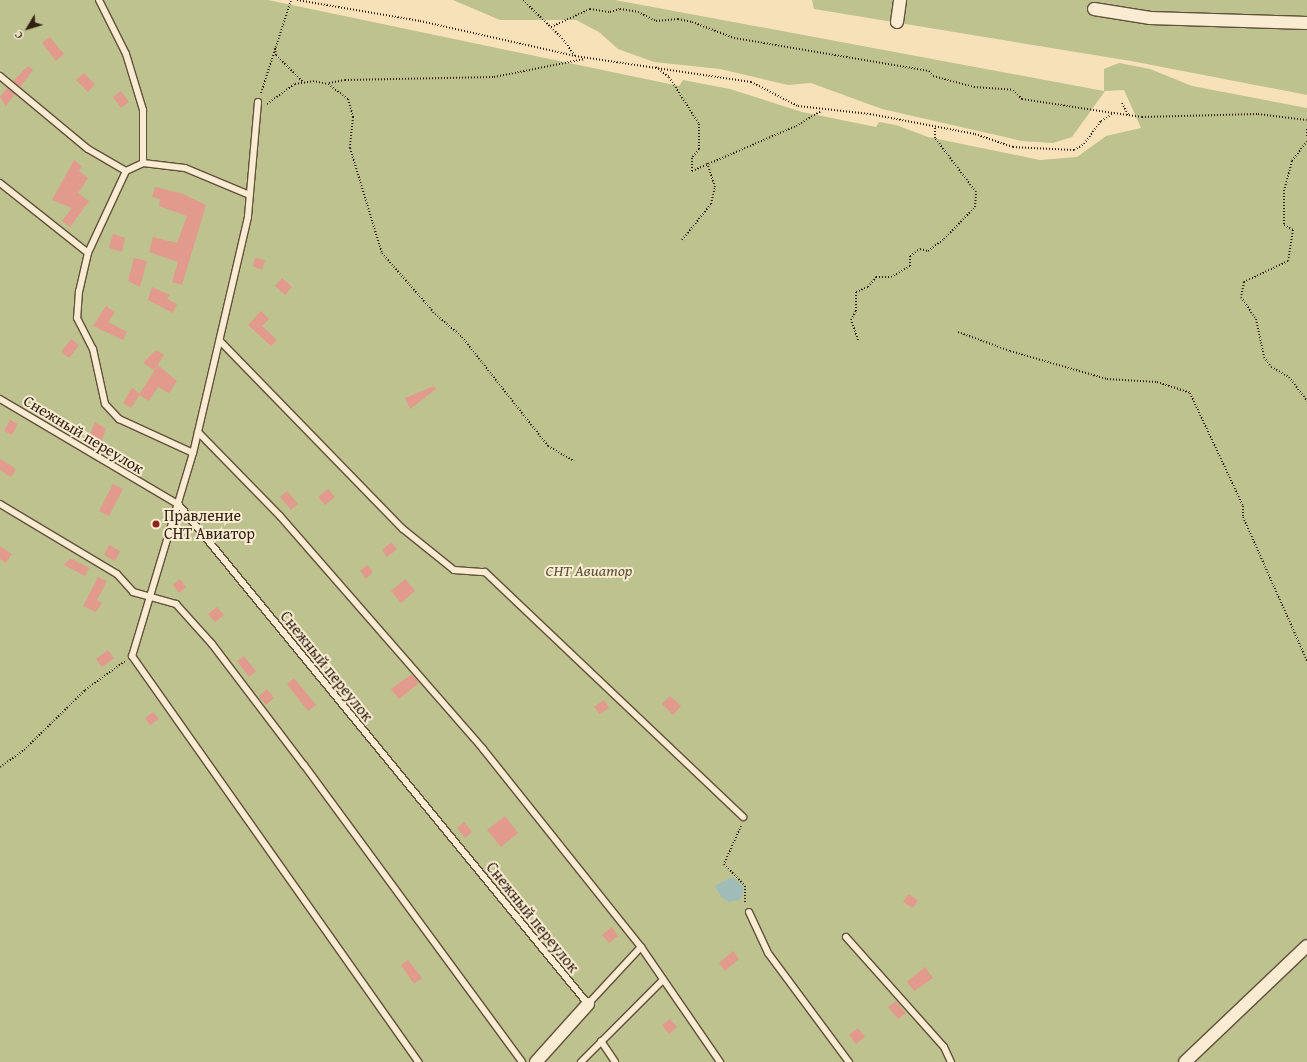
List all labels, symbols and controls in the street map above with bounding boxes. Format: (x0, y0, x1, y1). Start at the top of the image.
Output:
north arrow (8, 8, 48, 48)
text: С (10, 28, 27, 43)
street label: Снежный переулок (20, 391, 148, 477)
place label: Правление СНТ Авиатор (164, 505, 255, 543)
marker: Правление СНТ Авиатор (151, 519, 161, 529)
park label: СНТ Авиатор (546, 560, 632, 580)
street label: Снежный переулок (276, 607, 378, 725)
street label: Снежный переулок (482, 858, 584, 976)

